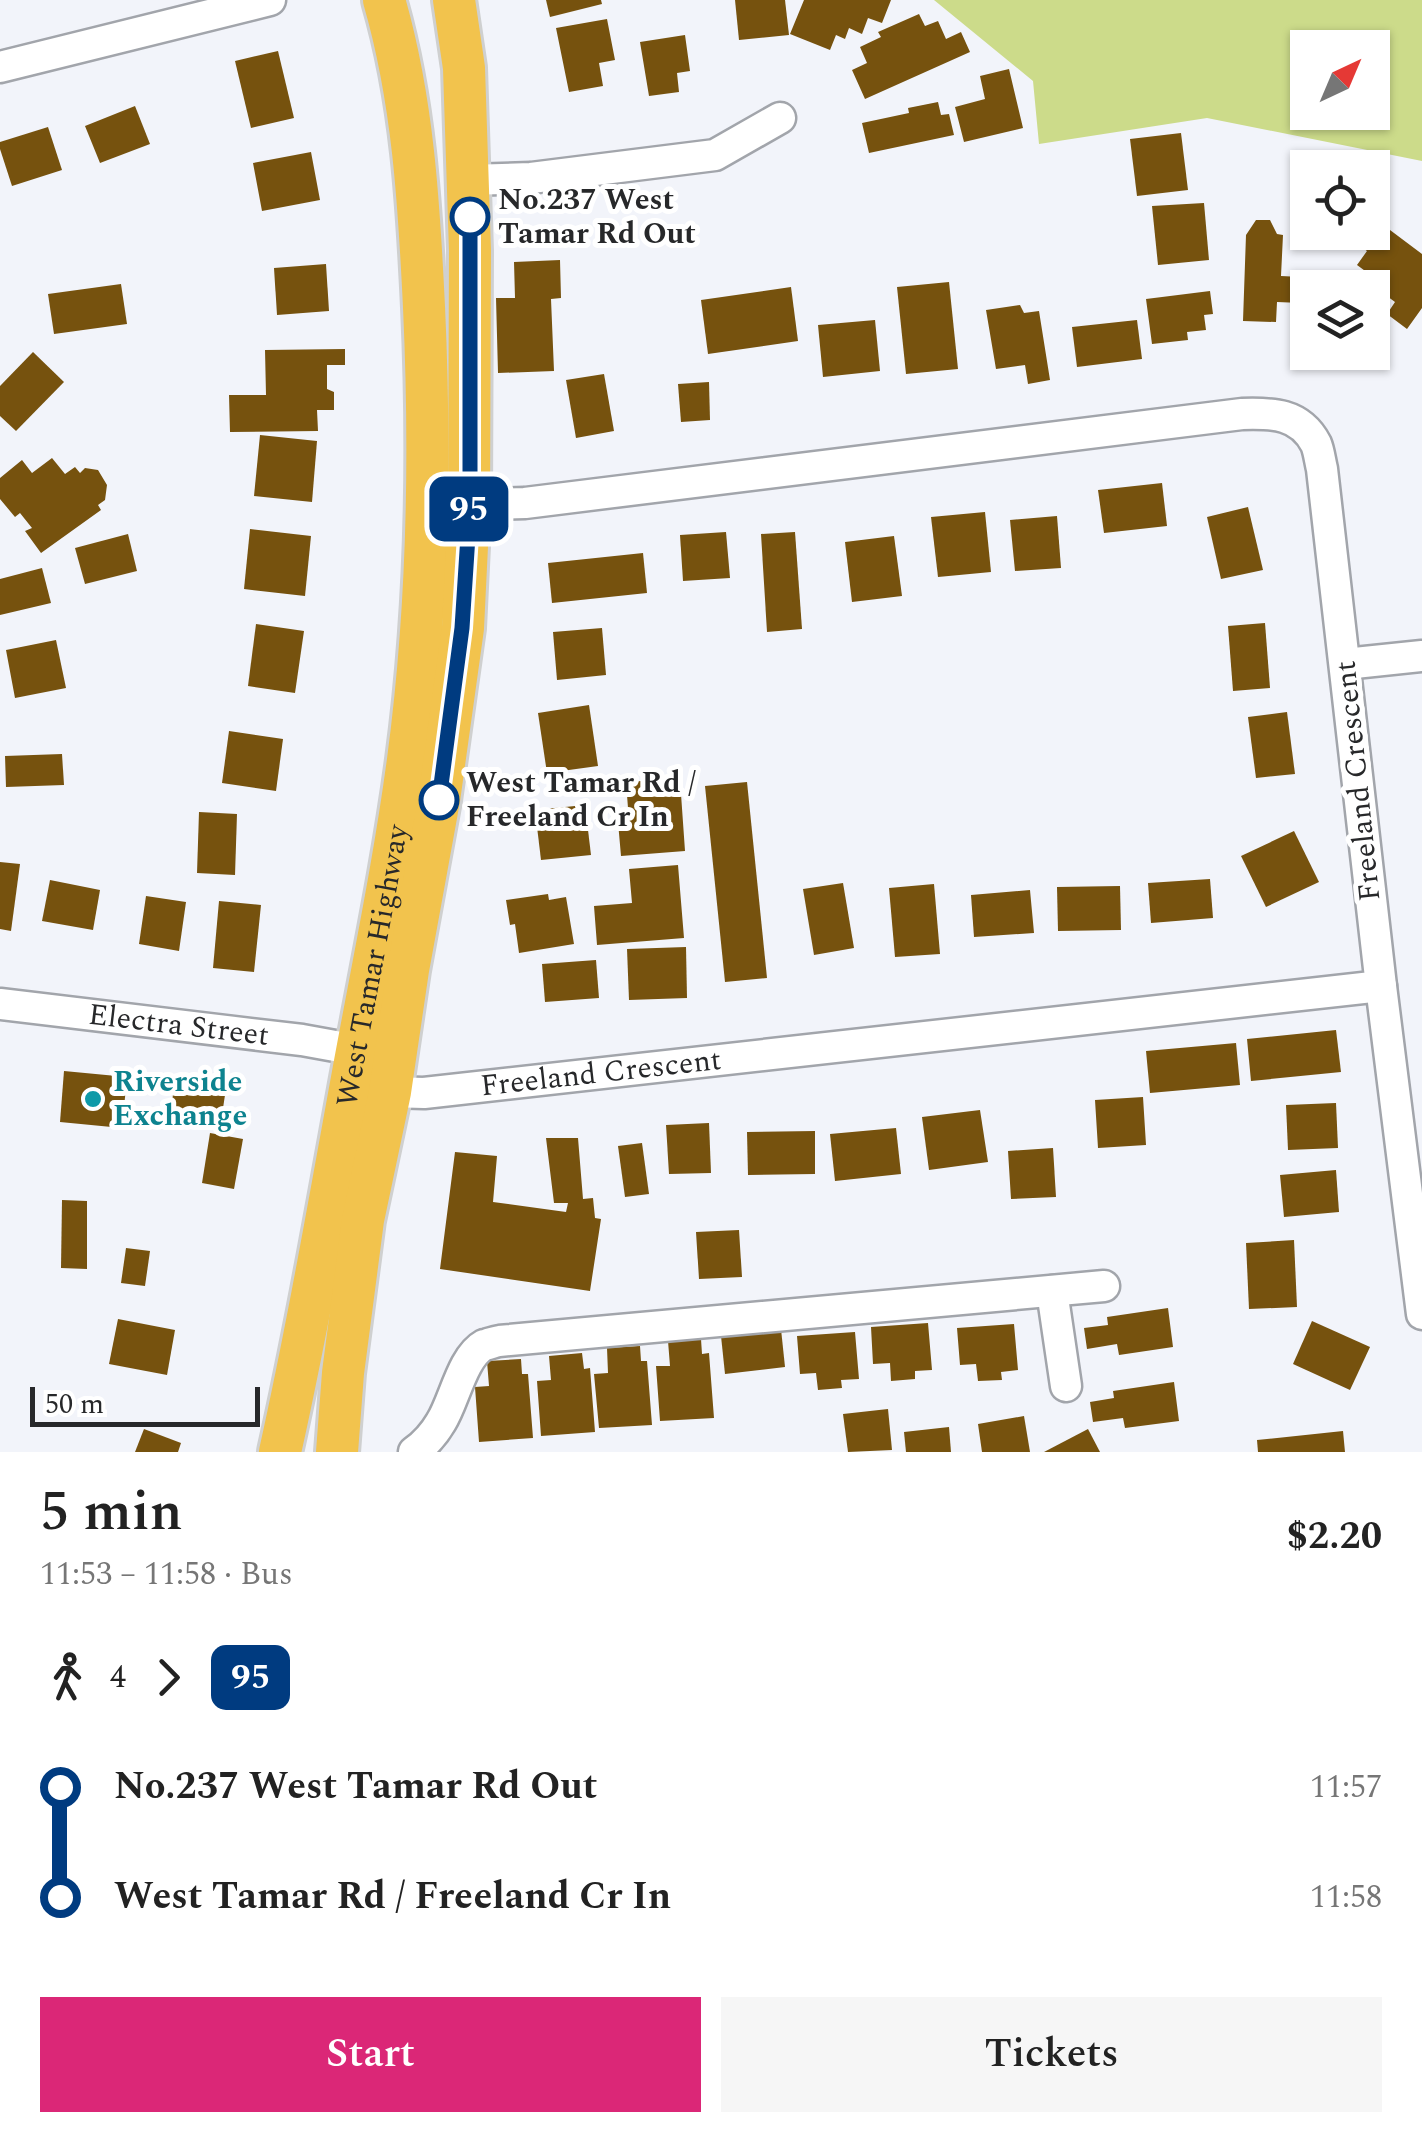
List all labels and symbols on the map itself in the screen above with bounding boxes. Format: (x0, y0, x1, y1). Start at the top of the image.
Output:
north arrow (1290, 30, 1390, 130)
place label: No.237 West Tamar Rd Out (498, 177, 696, 257)
marker: No.237 West Tamar Rd Out (451, 198, 489, 236)
line badge: 95 (424, 476, 514, 542)
street label: Freeland Crescent (1322, 658, 1394, 904)
place label: West Tamar Rd / Freeland Cr In (466, 760, 696, 840)
marker: West Tamar Rd / Freeland Cr In (420, 781, 458, 819)
street label: West Tamar Highway (324, 820, 421, 1111)
street label: Electra Street (86, 992, 272, 1059)
street label: Freeland Crescent (478, 1037, 724, 1110)
place label: Riverside Exchange (113, 1059, 247, 1139)
marker: Riverside Exchange (82, 1088, 104, 1110)
scale bar (30, 1382, 260, 1426)

